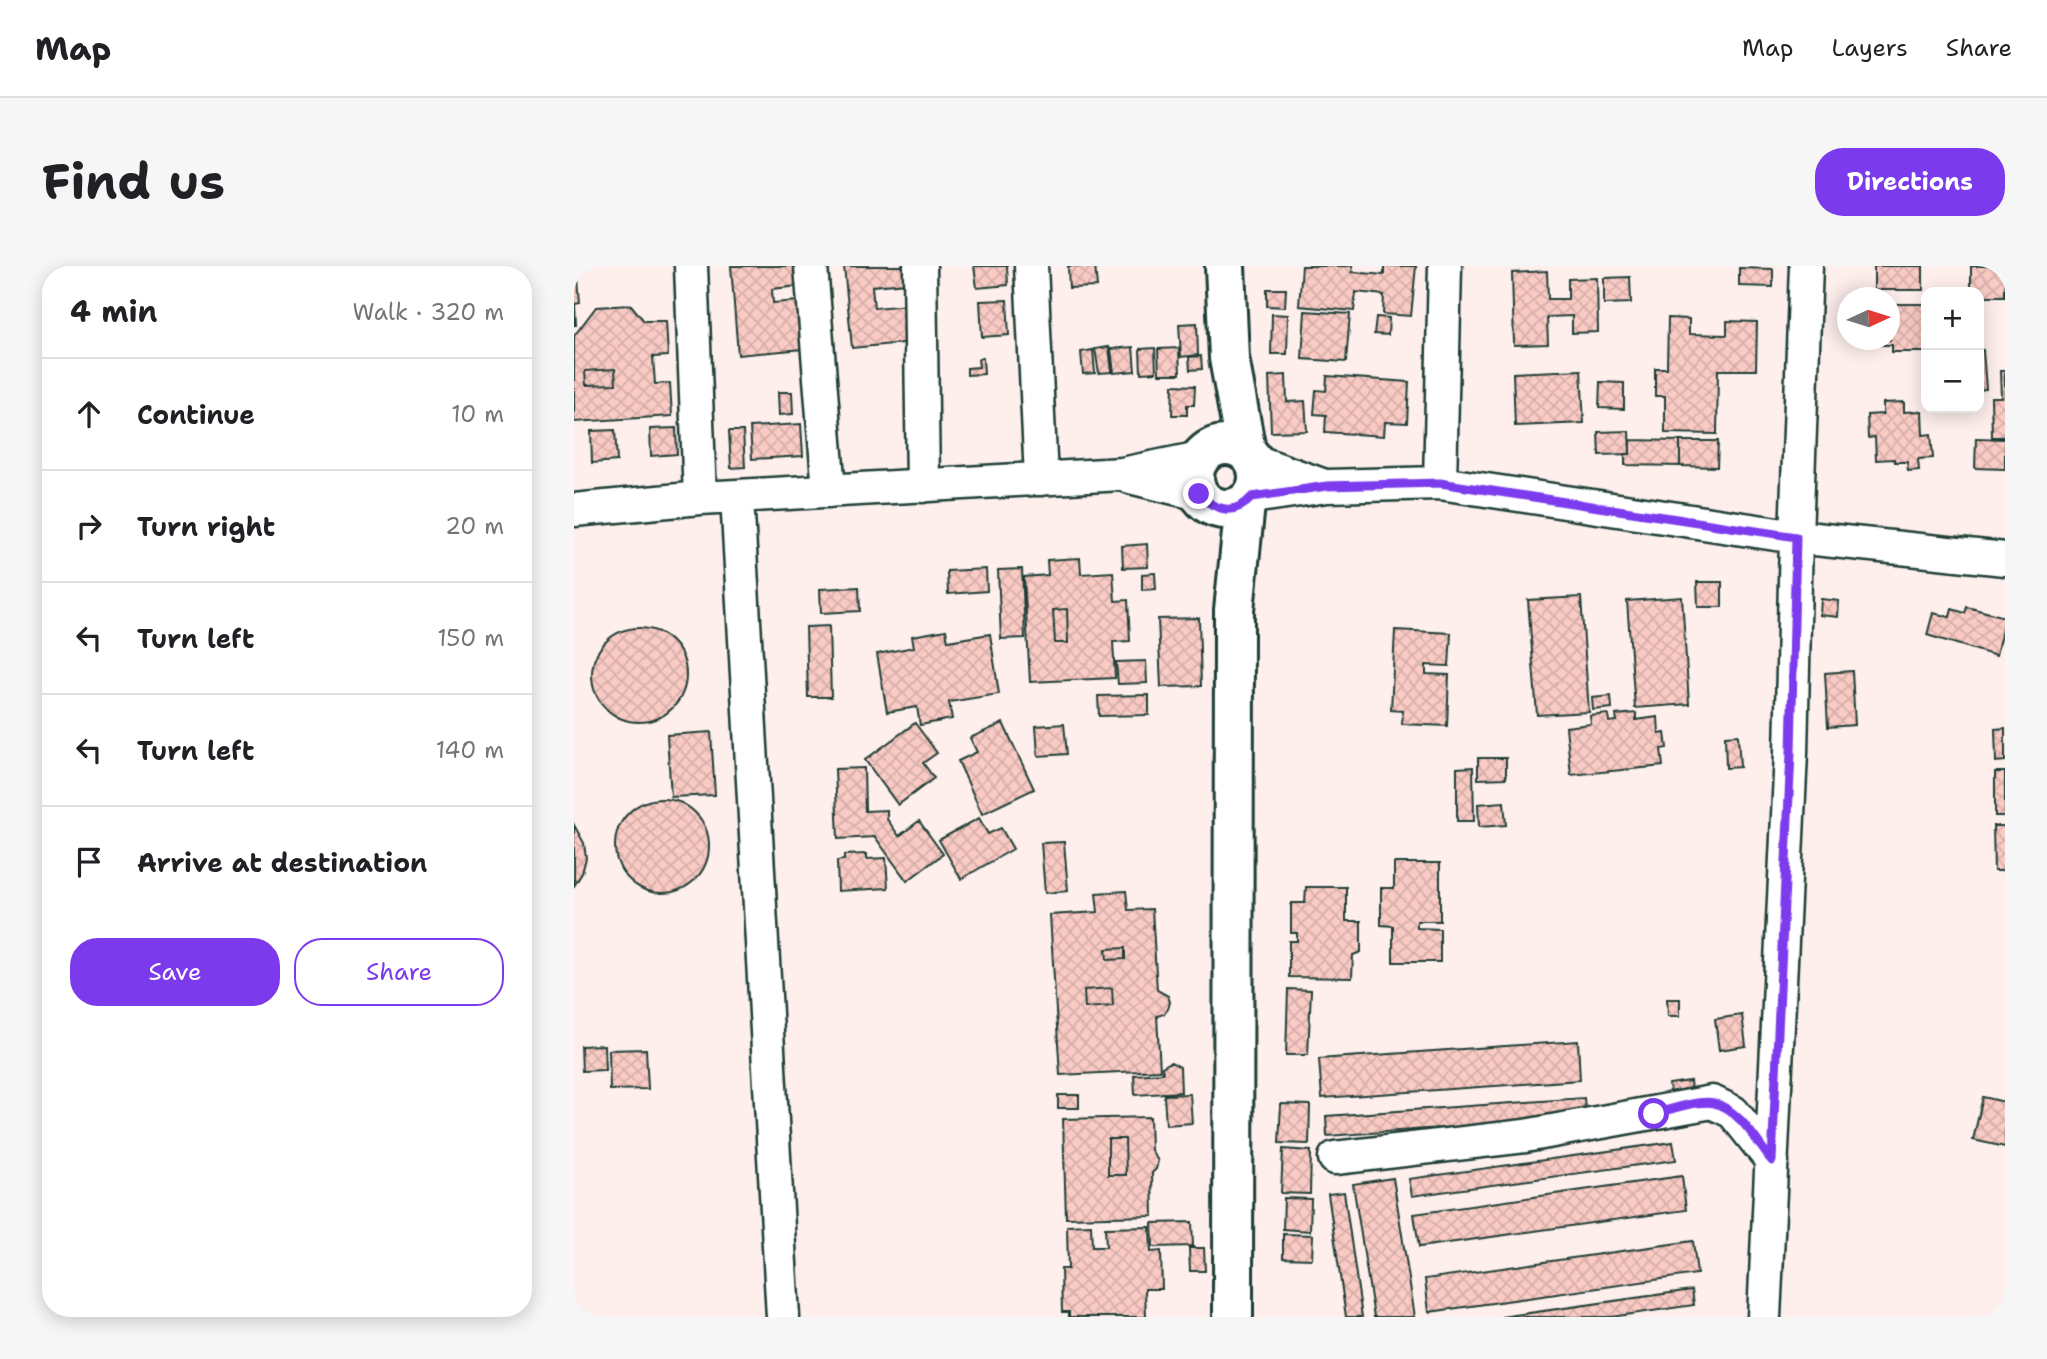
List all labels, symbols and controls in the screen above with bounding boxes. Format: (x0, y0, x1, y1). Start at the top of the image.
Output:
text: Map (35, 26, 111, 71)
text: Map (1742, 32, 1793, 64)
text: Layers (1831, 32, 1908, 64)
text: Share (1946, 32, 2012, 64)
button: Directions (1815, 148, 2005, 216)
text: Find us (42, 149, 225, 215)
north arrow (1837, 287, 1900, 350)
map controls (1921, 287, 1984, 413)
button: + (1921, 287, 1984, 350)
text: 4 min (70, 291, 157, 332)
text: Walk · 320 m (353, 297, 504, 327)
button: − (1921, 350, 1984, 413)
icon: ahead (70, 395, 108, 433)
text: Continue (137, 397, 255, 432)
text: 10 m (451, 399, 504, 429)
route end (1183, 478, 1214, 509)
icon: right (70, 507, 108, 545)
text: Turn right (137, 509, 275, 544)
text: 20 m (445, 511, 504, 541)
icon: left (70, 619, 108, 657)
text: Turn left (137, 621, 254, 656)
text: 150 m (437, 623, 504, 653)
icon: left (70, 731, 108, 769)
text: Turn left (137, 733, 254, 768)
text: 140 m (436, 735, 504, 765)
icon: arrive (70, 843, 108, 881)
text: Arrive at destination (137, 845, 427, 880)
button: Save (70, 938, 280, 1006)
button: Share (294, 938, 504, 1006)
route start (1638, 1098, 1669, 1129)

